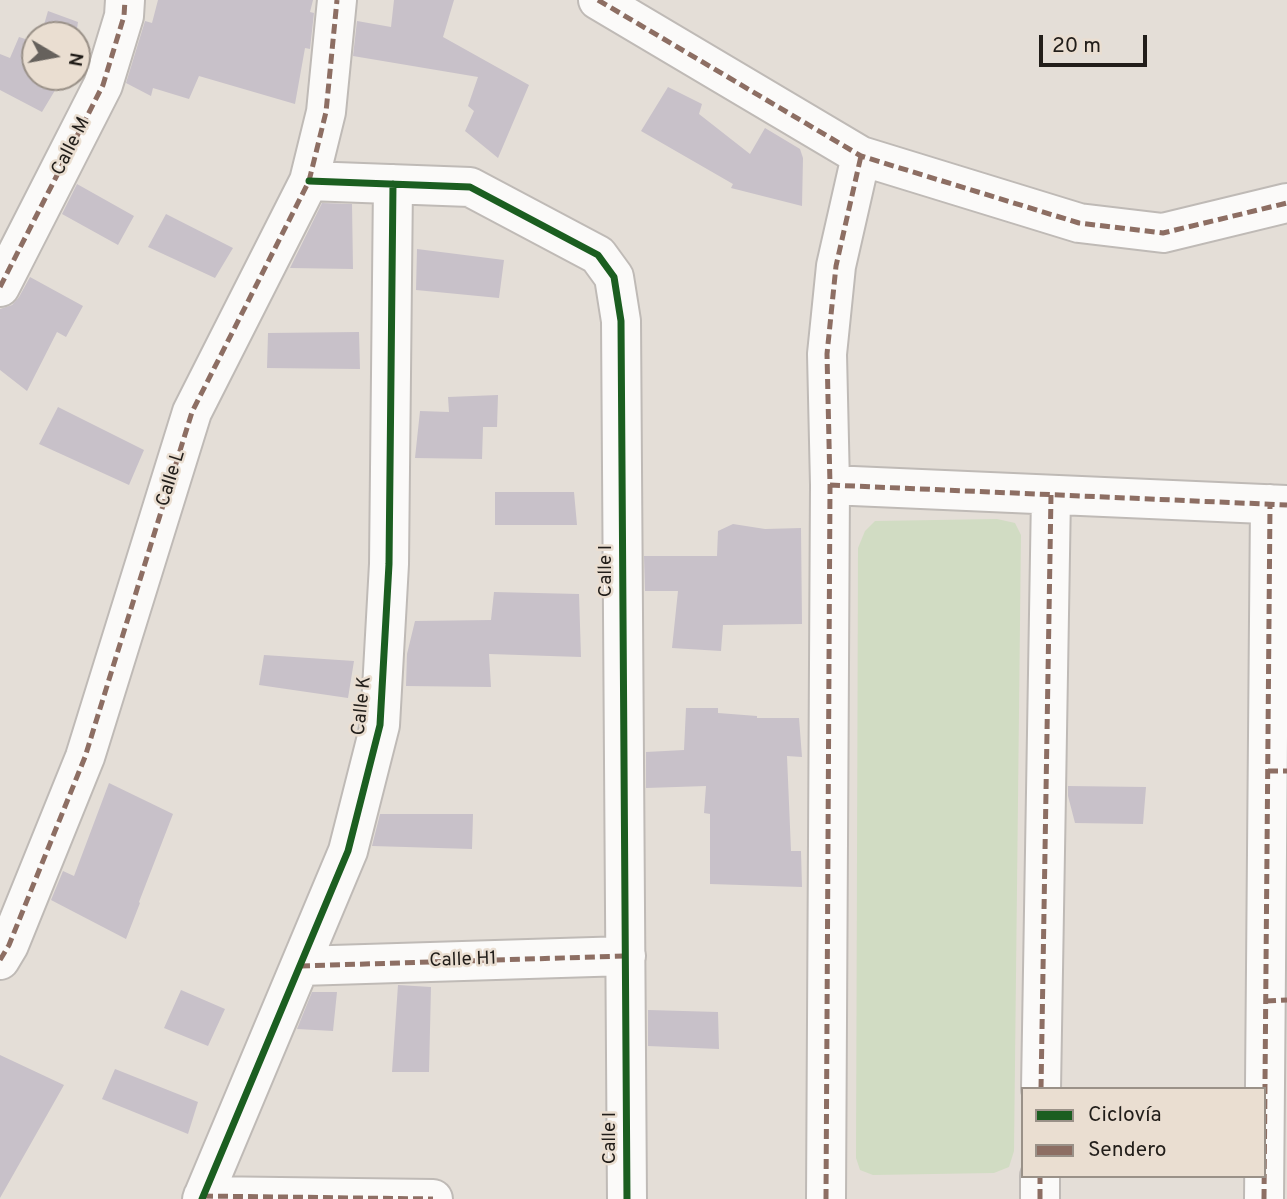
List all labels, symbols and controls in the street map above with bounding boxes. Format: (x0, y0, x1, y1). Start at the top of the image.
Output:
north arrow (21, 21, 91, 91)
scale bar (1042, 21, 1150, 65)
text: 20 m (1052, 33, 1101, 60)
text: N (62, 50, 88, 68)
street label: Calle M (48, 114, 96, 180)
street label: Calle L (153, 448, 191, 510)
street label: Calle I (596, 545, 618, 597)
street label: Calle K (349, 675, 377, 737)
street label: Calle H1 (429, 948, 497, 974)
legend (1021, 1087, 1266, 1178)
text: Ciclovía (1088, 1102, 1162, 1129)
street label: Calle I (600, 1112, 622, 1164)
text: Sendero (1088, 1137, 1167, 1164)

